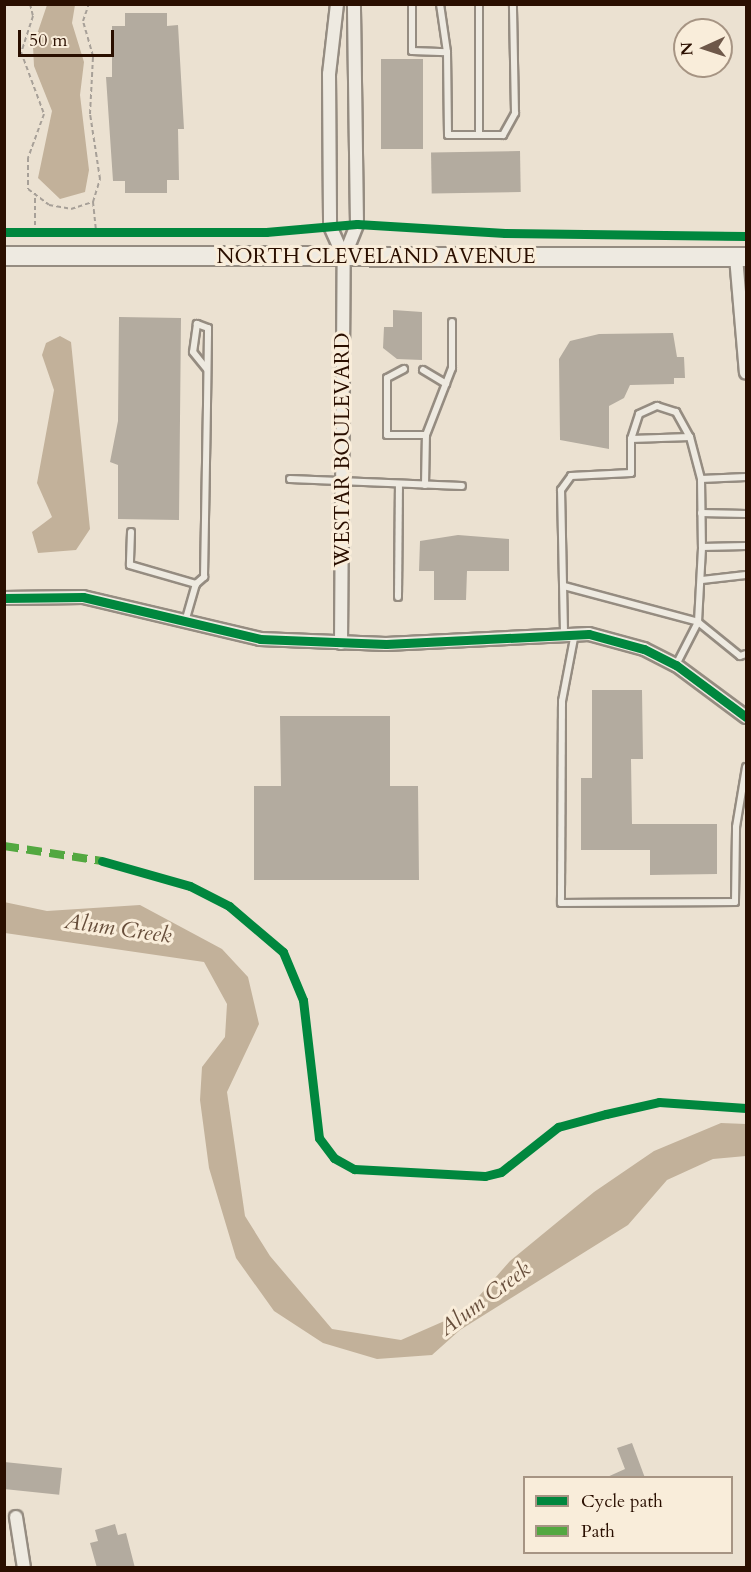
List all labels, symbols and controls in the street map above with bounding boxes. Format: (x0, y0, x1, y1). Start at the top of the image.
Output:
scale bar (21, 18, 117, 56)
north arrow (673, 18, 733, 78)
text: 50 m (29, 28, 68, 53)
text: N (676, 41, 698, 56)
street label: NORTH CLEVELAND AVENUE (217, 244, 535, 270)
street label: WESTAR BOULEVARD (330, 333, 356, 567)
water label: Alum Creek (63, 908, 173, 950)
water label: Alum Creek (434, 1256, 536, 1342)
legend (523, 1476, 733, 1554)
text: Cycle path (581, 1489, 663, 1514)
text: Path (581, 1519, 615, 1544)

